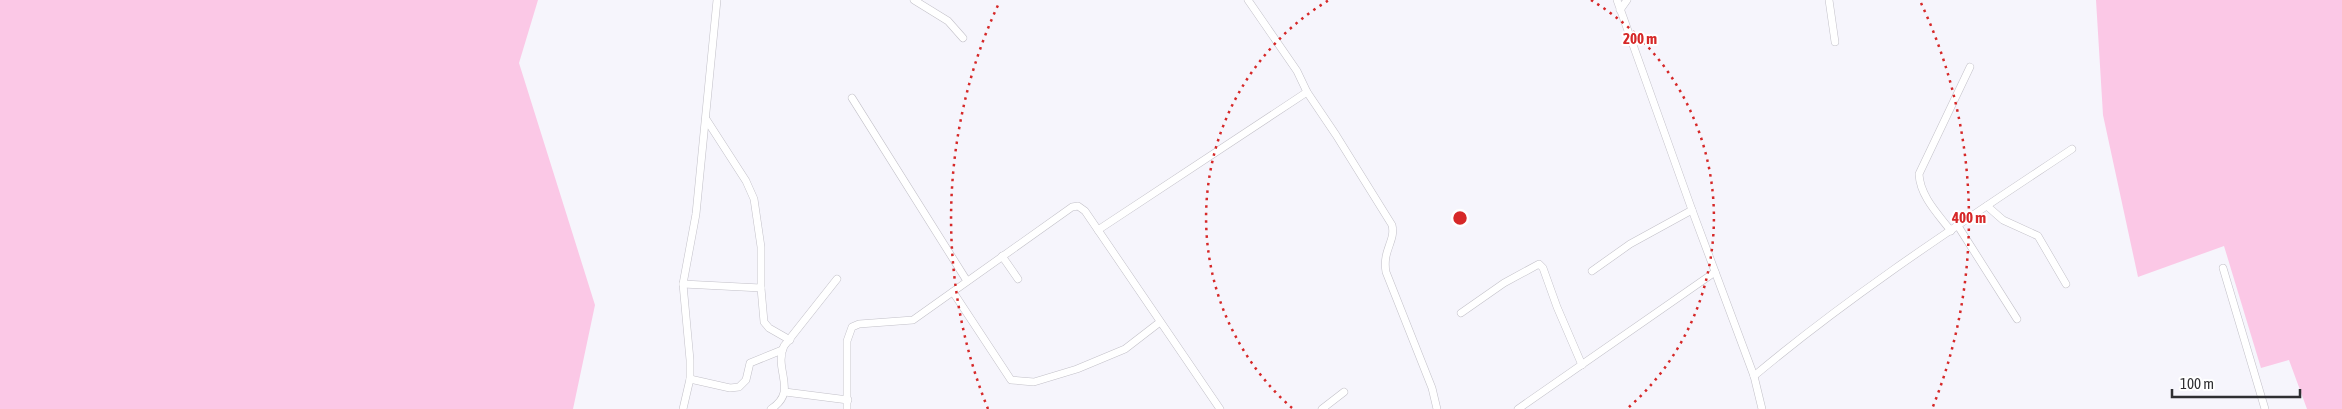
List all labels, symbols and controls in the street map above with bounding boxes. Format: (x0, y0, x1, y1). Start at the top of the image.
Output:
text: 200 m (1623, 30, 1657, 47)
centre of rings (1451, 209, 1469, 227)
text: 400 m (1951, 209, 1986, 226)
scale bar (2172, 366, 2300, 398)
text: 100 m (2180, 375, 2214, 392)

